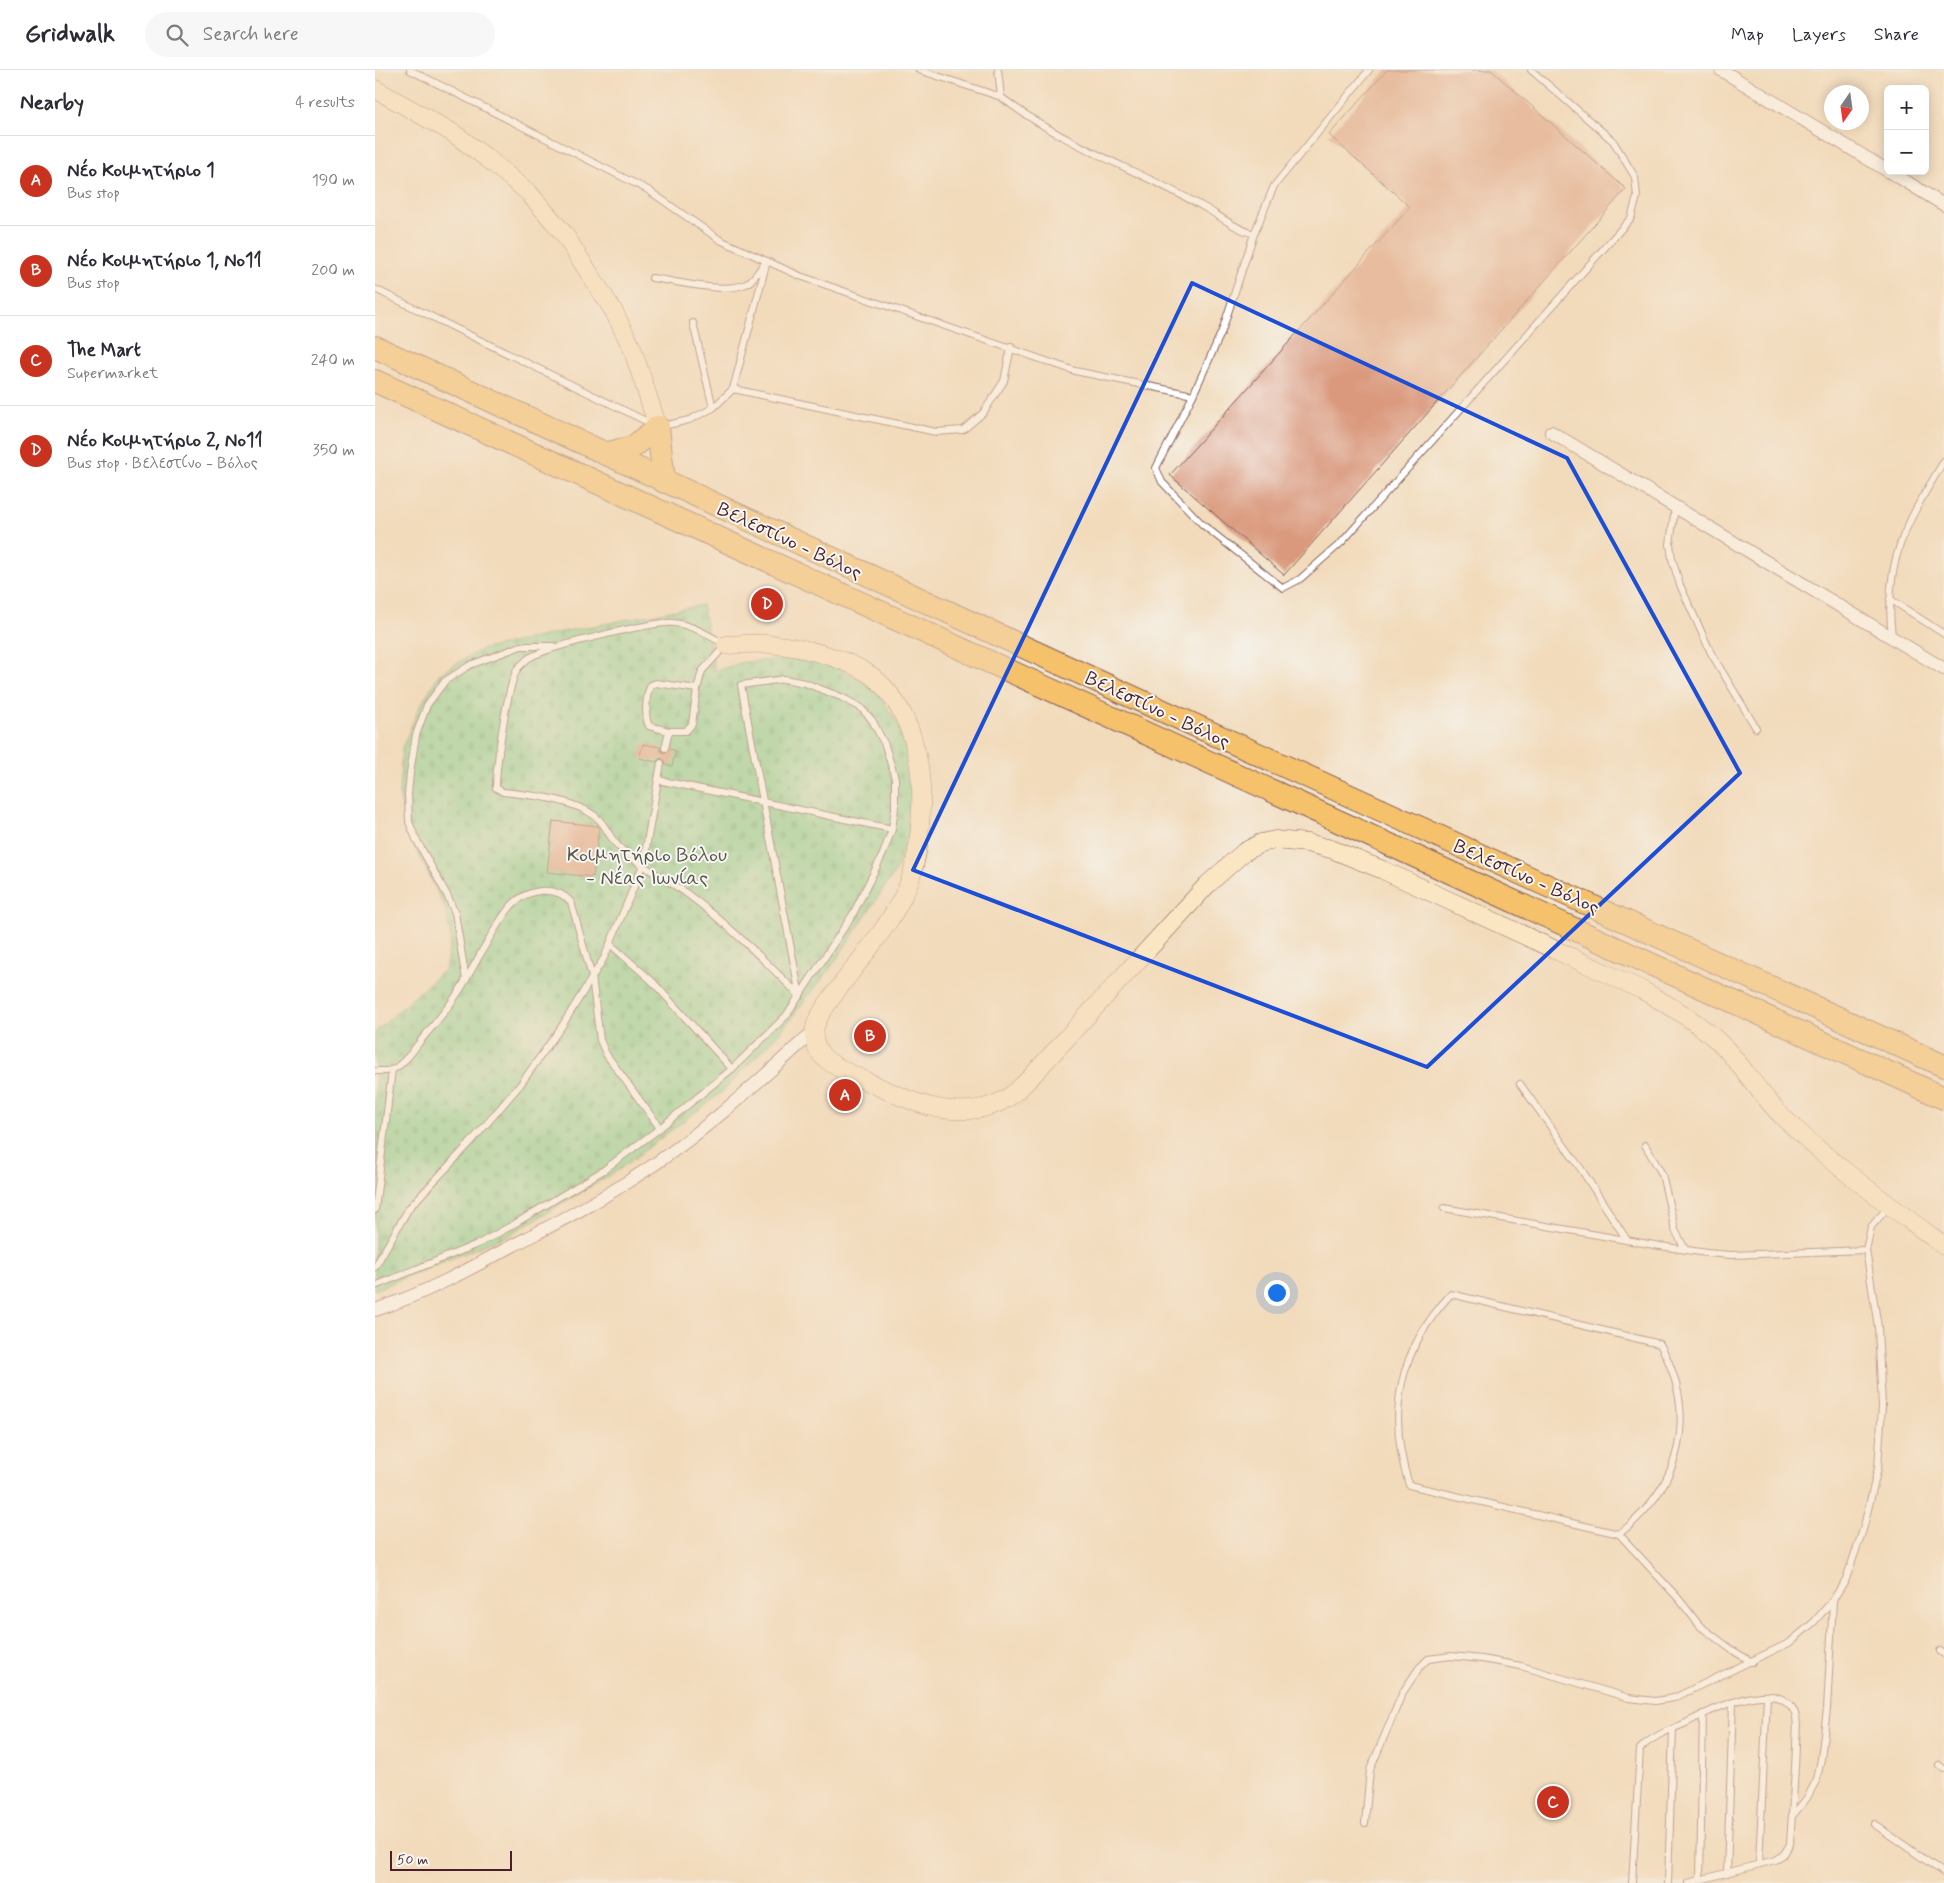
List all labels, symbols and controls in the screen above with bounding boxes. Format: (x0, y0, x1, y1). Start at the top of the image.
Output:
search box (145, 12, 495, 57)
text: Gridwalk (25, 19, 115, 50)
icon: search (163, 21, 191, 49)
text: Search here (203, 22, 298, 47)
text: Map (1731, 23, 1764, 47)
text: Layers (1792, 23, 1846, 47)
text: Share (1874, 23, 1919, 47)
north arrow (1824, 85, 1869, 130)
map controls (1884, 85, 1929, 175)
button: + (1884, 85, 1929, 130)
text: Nearby (20, 89, 84, 117)
text: 4 results (295, 92, 355, 113)
button: − (1884, 130, 1929, 175)
text: Νέο Κοιμητήριο 1 (67, 158, 215, 183)
text: A (31, 170, 41, 191)
text: 190 m (312, 170, 355, 191)
text: Bus stop (67, 183, 120, 204)
text: Νέο Κοιμητήριο 1, Νο11 (67, 248, 262, 273)
text: B (31, 260, 41, 281)
text: 200 m (311, 260, 355, 281)
text: Bus stop (67, 273, 120, 294)
text: The Mart (67, 338, 141, 363)
text: C (30, 350, 42, 371)
text: 240 m (311, 350, 355, 371)
text: Supermarket (67, 363, 158, 384)
text: Νέο Κοιμητήριο 2, Νο11 (67, 428, 263, 453)
text: D (30, 440, 42, 461)
text: 350 m (313, 440, 355, 461)
text: Bus stop · Βελεστίνο - Βόλος (67, 453, 258, 474)
street label: Βελεστίνο - Βόλος (713, 496, 866, 587)
pin: D (751, 585, 783, 623)
street label: Βελεστίνο - Βόλος (1081, 665, 1234, 756)
street label: Βελεστίνο - Βόλος (1449, 833, 1604, 922)
park label: Κοιμητήριο Βόλου - Νέας Ιωνίας (567, 842, 727, 892)
pin: B (854, 1017, 886, 1055)
pin: A (829, 1076, 861, 1114)
your location (1264, 1280, 1290, 1306)
pin: C (1537, 1783, 1569, 1821)
scale bar (390, 1848, 513, 1871)
text: 50 m (397, 1851, 428, 1869)

